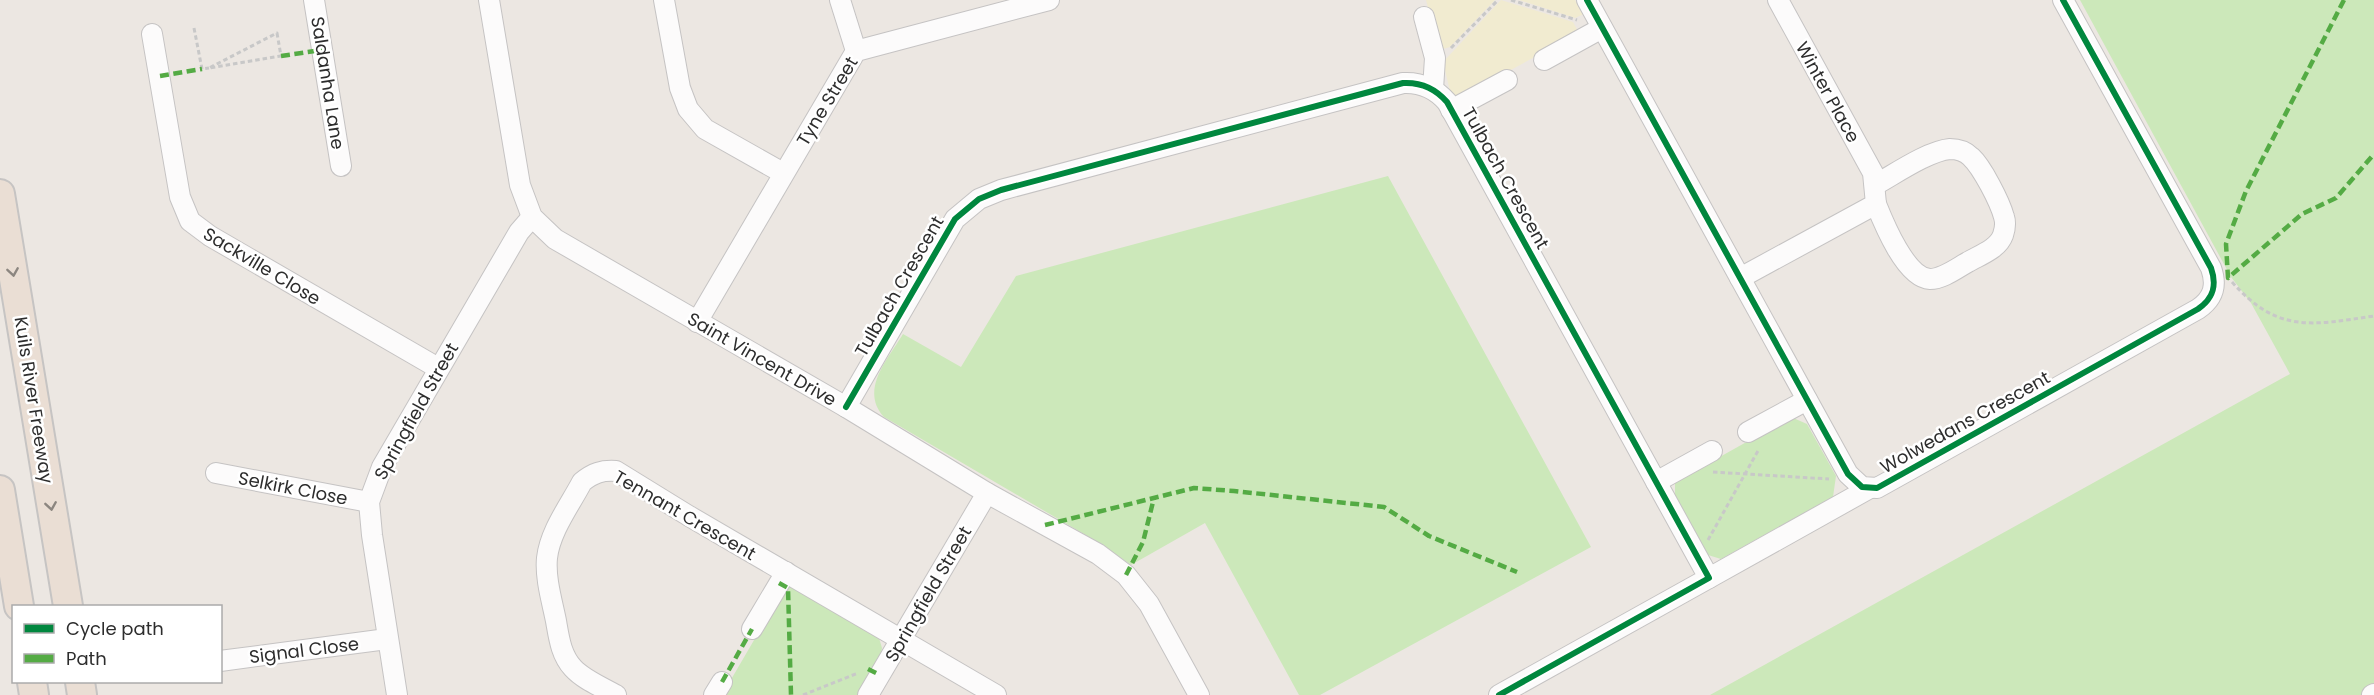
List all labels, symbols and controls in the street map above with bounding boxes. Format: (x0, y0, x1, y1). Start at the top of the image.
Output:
street label: Saldanha Lane (305, 15, 351, 151)
street label: Winter Place (1790, 37, 1866, 147)
street label: Tyne Street (791, 52, 863, 150)
street label: Tulbach Crescent (1457, 103, 1555, 253)
street label: Tulbach Crescent (849, 211, 949, 361)
street label: Sackville Close (199, 221, 325, 311)
one-way arrow (6, 267, 19, 277)
street label: Saint Vincent Drive (683, 306, 841, 412)
street label: Kuils River Freeway (8, 315, 60, 485)
street label: Springfield Street (368, 338, 464, 484)
street label: Wolwedans Crescent (1875, 365, 2055, 479)
street label: Tennant Crescent (609, 464, 761, 566)
street label: Selkirk Close (236, 465, 350, 511)
one-way arrow (45, 501, 57, 511)
street label: Springfield Street (879, 521, 977, 667)
legend (12, 605, 222, 683)
text: Cycle path (66, 616, 164, 641)
street label: Signal Close (248, 631, 360, 669)
text: Path (66, 646, 107, 671)

